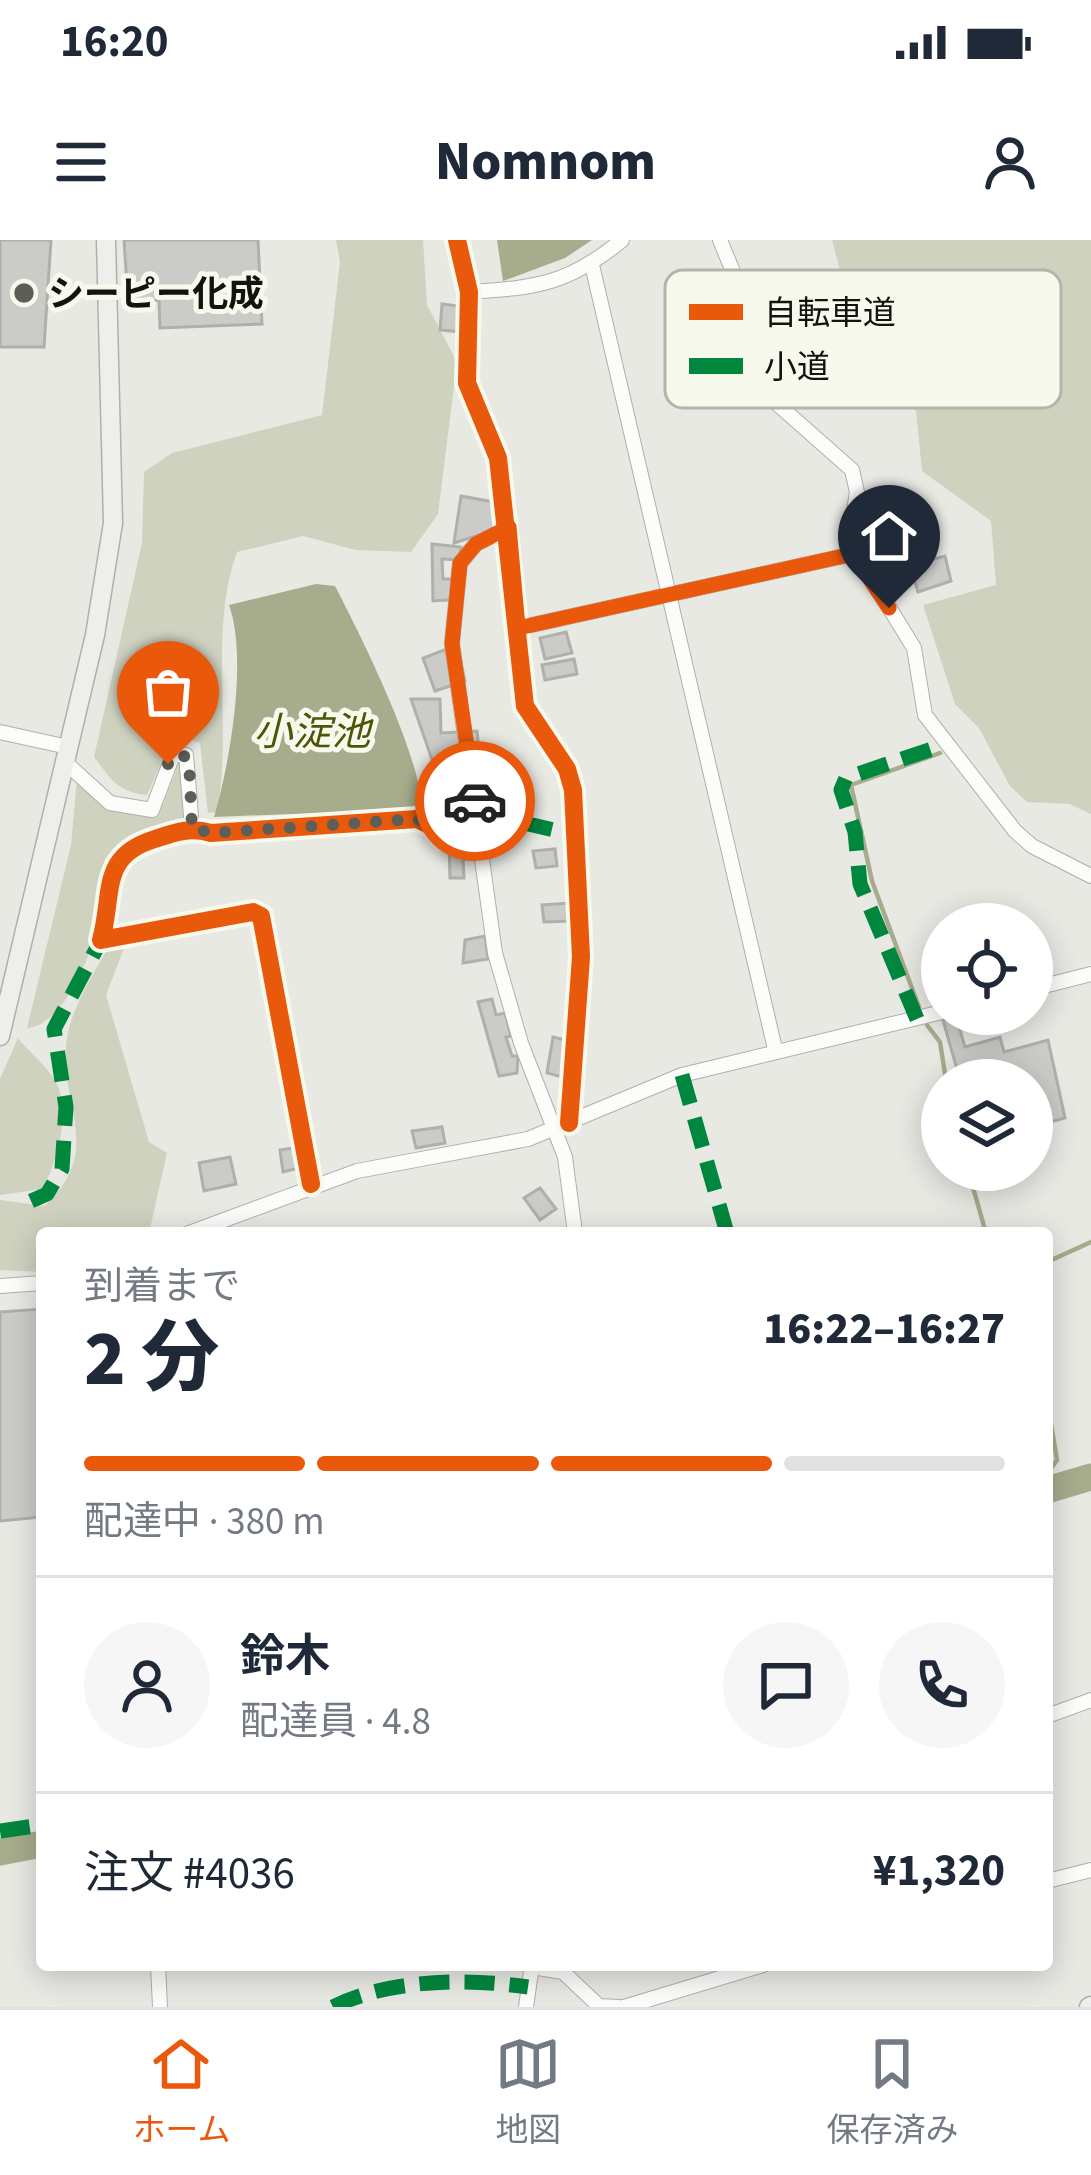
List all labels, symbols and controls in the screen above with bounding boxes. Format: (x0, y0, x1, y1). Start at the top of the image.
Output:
text: 16:20 (60, 10, 169, 74)
text: Nomnom (435, 124, 656, 201)
icon: menu (48, 129, 114, 195)
icon: person (977, 129, 1043, 195)
place label: シーピー化成 (48, 269, 264, 320)
legend (665, 270, 1061, 408)
marker: シーピー化成 (11, 280, 37, 306)
text: 自転車道 (764, 290, 896, 337)
text: 小道 (764, 344, 830, 391)
pin (838, 485, 940, 608)
icon: home (856, 503, 922, 569)
pin (117, 641, 219, 764)
icon: bag (135, 659, 201, 725)
water label: 小淀池 (253, 705, 374, 761)
courier (415, 741, 535, 861)
icon: car (442, 768, 508, 834)
map controls (921, 903, 1053, 1191)
button: locate (921, 903, 1053, 1035)
button: layers (921, 1059, 1053, 1191)
text: 到着まで (84, 1259, 240, 1315)
text: 16:22–16:27 (763, 1297, 1005, 1361)
text: 2 分 (84, 1304, 219, 1415)
text: 配達中 · 380 m (84, 1494, 325, 1550)
button: person (84, 1622, 210, 1748)
button: chat (723, 1622, 849, 1748)
button: phone (879, 1622, 1005, 1748)
text: 鈴木 (240, 1625, 330, 1689)
text: 配達員 · 4.8 (240, 1694, 431, 1750)
text: ¥1,320 (873, 1839, 1005, 1903)
text: 注文 #4036 (84, 1842, 295, 1906)
tab: ホーム (132, 2031, 231, 2154)
tab: 地図 (495, 2031, 561, 2154)
tab: 保存済み (826, 2031, 958, 2154)

